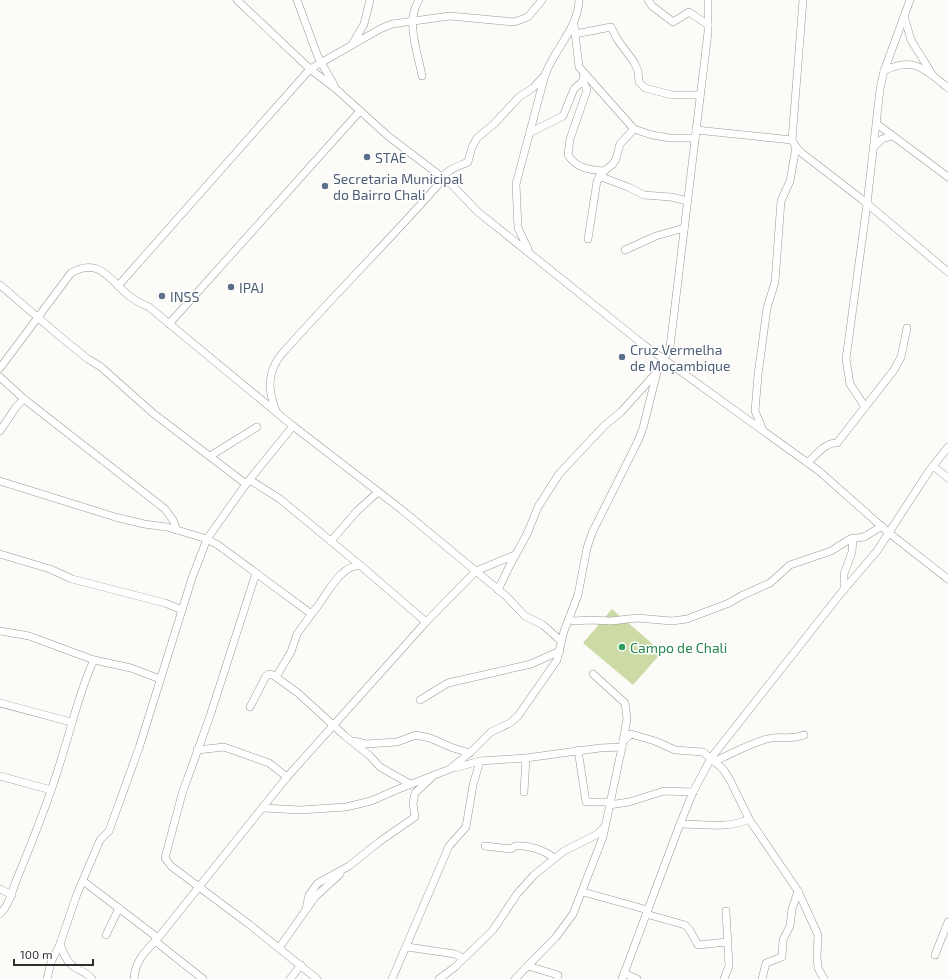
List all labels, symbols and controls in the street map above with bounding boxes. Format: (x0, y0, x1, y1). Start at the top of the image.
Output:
place label: STAE (375, 149, 407, 166)
marker: STAE (362, 152, 372, 162)
place label: Secretaria Municipal do Bairro Chali (333, 170, 464, 203)
marker: Secretaria Municipal do Bairro Chali (320, 181, 330, 191)
place label: IPAJ (239, 279, 264, 296)
marker: IPAJ (226, 282, 236, 292)
place label: INSS (170, 288, 199, 305)
marker: INSS (157, 291, 167, 301)
place label: Cruz Vermelha de Moçambique (630, 341, 731, 375)
marker: Cruz Vermelha de Moçambique (617, 352, 627, 362)
place label: Campo de Chali (630, 639, 727, 656)
marker: Campo de Chali (617, 642, 627, 652)
scale bar (14, 941, 93, 967)
text: 100 m (20, 947, 52, 961)

